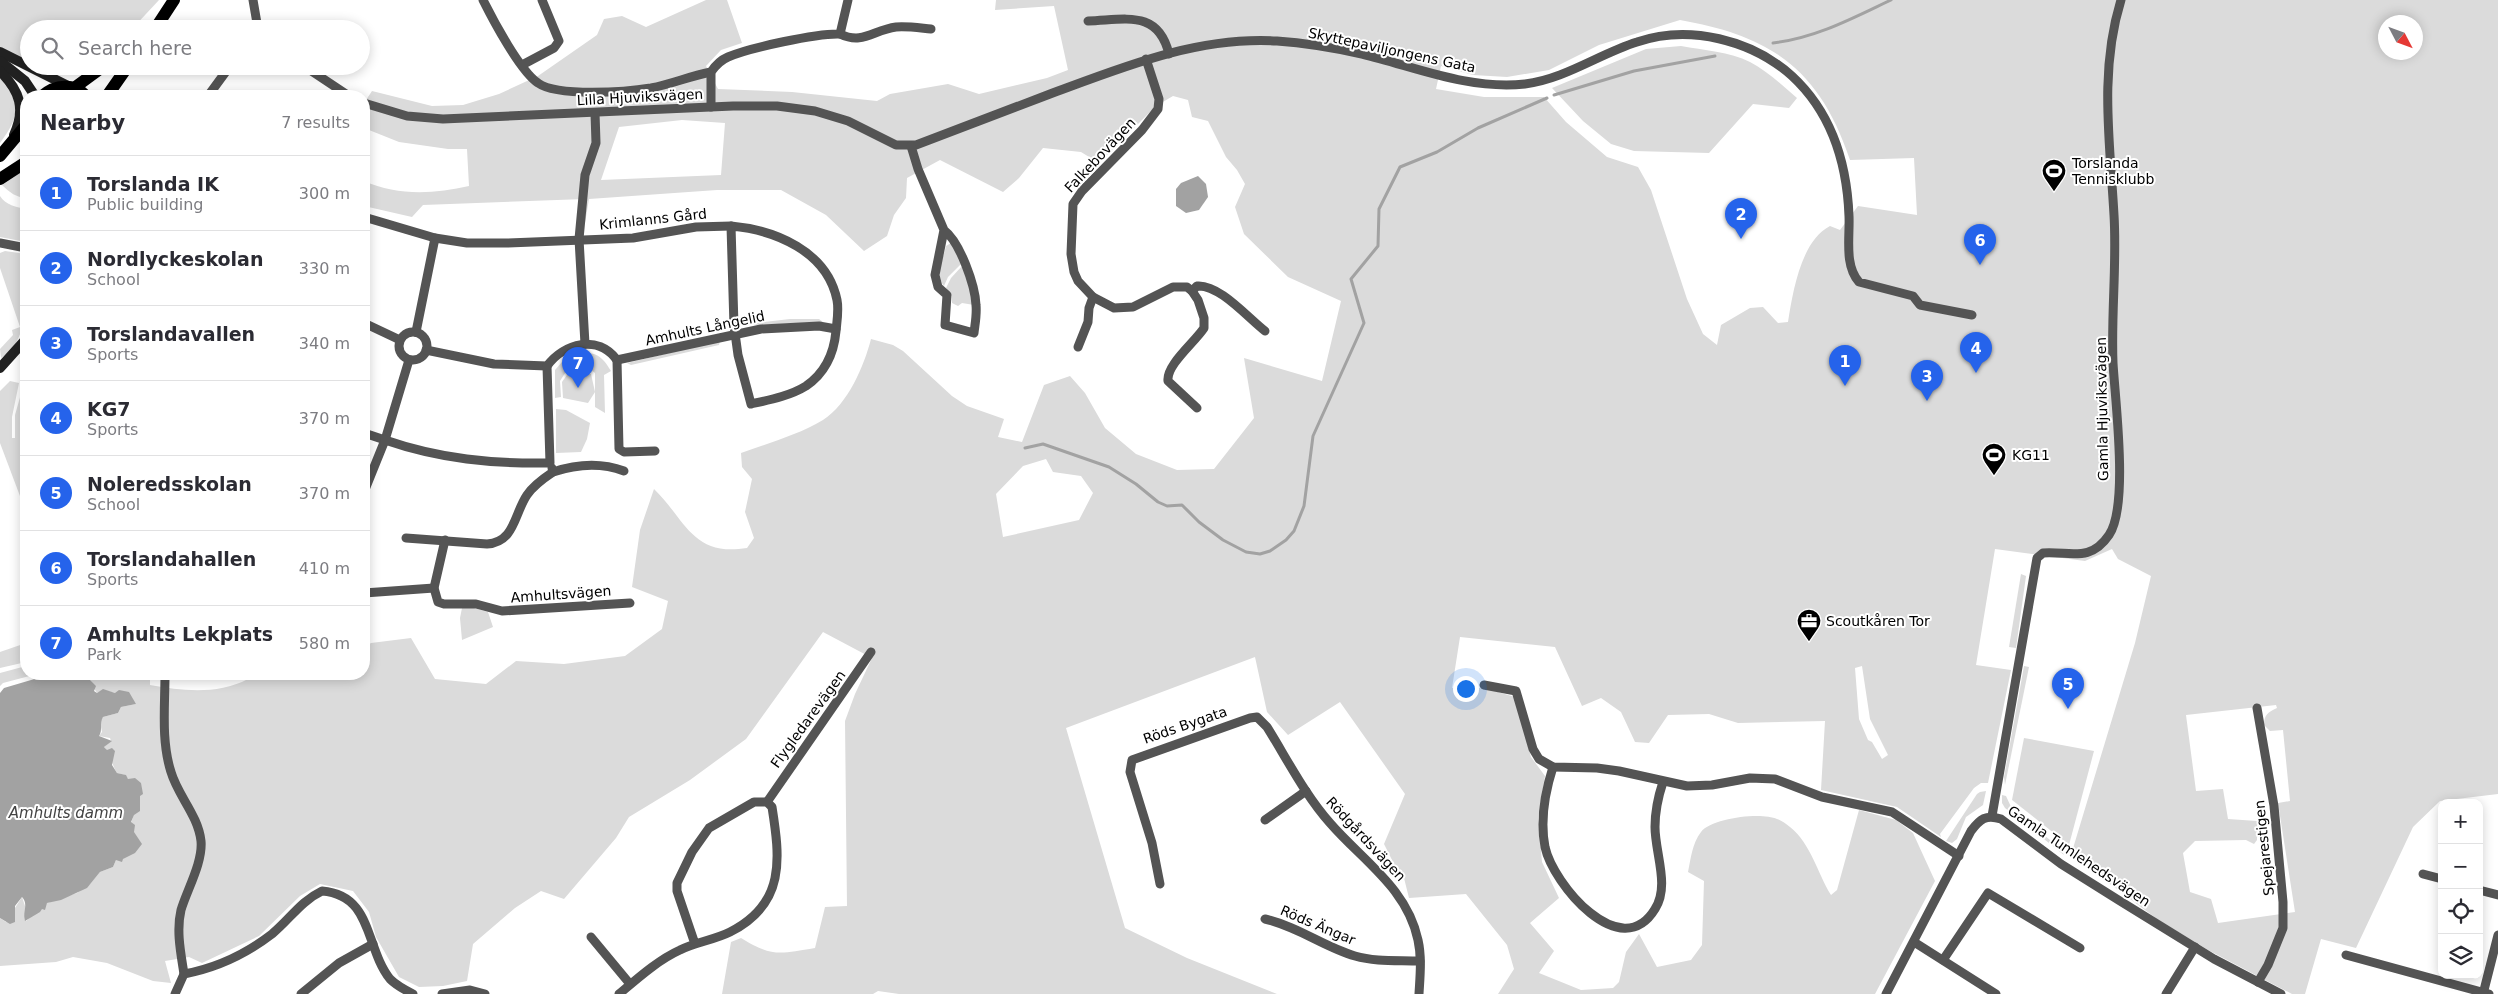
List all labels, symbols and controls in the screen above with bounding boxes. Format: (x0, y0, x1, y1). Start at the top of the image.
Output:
north arrow (2378, 15, 2423, 60)
search box (20, 20, 370, 75)
street label: Skyttepaviljongens Gata (1307, 24, 1477, 76)
icon: search (38, 34, 66, 62)
text: Search here (78, 37, 192, 59)
street label: Lilla Hjuviksvägen (576, 86, 704, 108)
text: Nearby (40, 111, 125, 135)
text: 7 results (281, 113, 350, 132)
street label: Falkebovägen (1061, 114, 1139, 196)
place label: Torslanda Tennisklubb (2071, 155, 2154, 187)
sports icon: Torslanda Tennisklubb (2041, 158, 2067, 192)
text: Torslanda IK (87, 173, 219, 195)
text: 1 (50, 184, 62, 203)
text: 300 m (299, 184, 350, 203)
text: Public building (87, 195, 204, 214)
pin: 2 (1725, 198, 1757, 239)
street label: Krimlanns Gård (598, 205, 708, 233)
pin: 6 (1964, 224, 1996, 265)
text: Nordlyckeskolan (87, 248, 263, 270)
text: 2 (50, 259, 62, 278)
text: 330 m (299, 259, 350, 278)
text: School (87, 270, 140, 289)
street label: Amhults Långelid (644, 308, 766, 348)
text: Torslandavallen (87, 323, 255, 345)
pin: 4 (1960, 332, 1992, 373)
text: 3 (50, 334, 62, 353)
text: 340 m (299, 334, 350, 353)
street label: Gamla Hjuviksvägen (2093, 337, 2111, 481)
text: Sports (87, 345, 138, 364)
pin: 1 (1829, 345, 1861, 386)
pin: 7 (562, 347, 594, 388)
pin: 3 (1911, 360, 1943, 401)
text: KG7 (87, 398, 131, 420)
text: 4 (50, 409, 62, 428)
text: 370 m (299, 409, 350, 428)
text: Sports (87, 420, 138, 439)
sports icon: KG11 (1981, 442, 2007, 476)
place label: KG11 (2012, 447, 2050, 463)
text: Noleredsskolan (87, 473, 252, 495)
text: 5 (50, 484, 62, 503)
text: 370 m (299, 484, 350, 503)
text: School (87, 495, 140, 514)
text: Torslandahallen (87, 548, 256, 570)
text: 6 (50, 559, 62, 578)
text: 410 m (299, 559, 350, 578)
text: Sports (87, 570, 138, 589)
street label: Amhultsvägen (510, 583, 612, 605)
office icon: Scoutkåren Tor (1796, 608, 1822, 642)
place label: Scoutkåren Tor (1826, 613, 1930, 629)
text: Amhults Lekplats (87, 623, 273, 645)
text: 7 (50, 634, 62, 653)
text: 580 m (299, 634, 350, 653)
text: Park (87, 645, 122, 664)
street label: Flygledarevägen (767, 667, 849, 771)
pin: 5 (2052, 668, 2084, 709)
your location (1453, 676, 1479, 702)
street label: Röds Bygata (1141, 703, 1229, 747)
street label: Rödgårdsvägen (1323, 794, 1409, 884)
street label: Spejarestigen (2251, 799, 2277, 897)
map controls (2438, 799, 2483, 979)
button: + (2438, 799, 2483, 844)
street label: Gamla Tumlehedsvägen (2005, 802, 2153, 910)
water label: Amhults damm (8, 804, 123, 822)
button: − (2438, 844, 2483, 889)
button: locate (2438, 889, 2483, 934)
street label: Röds Ängar (1278, 901, 1359, 948)
button: layers (2438, 934, 2483, 979)

